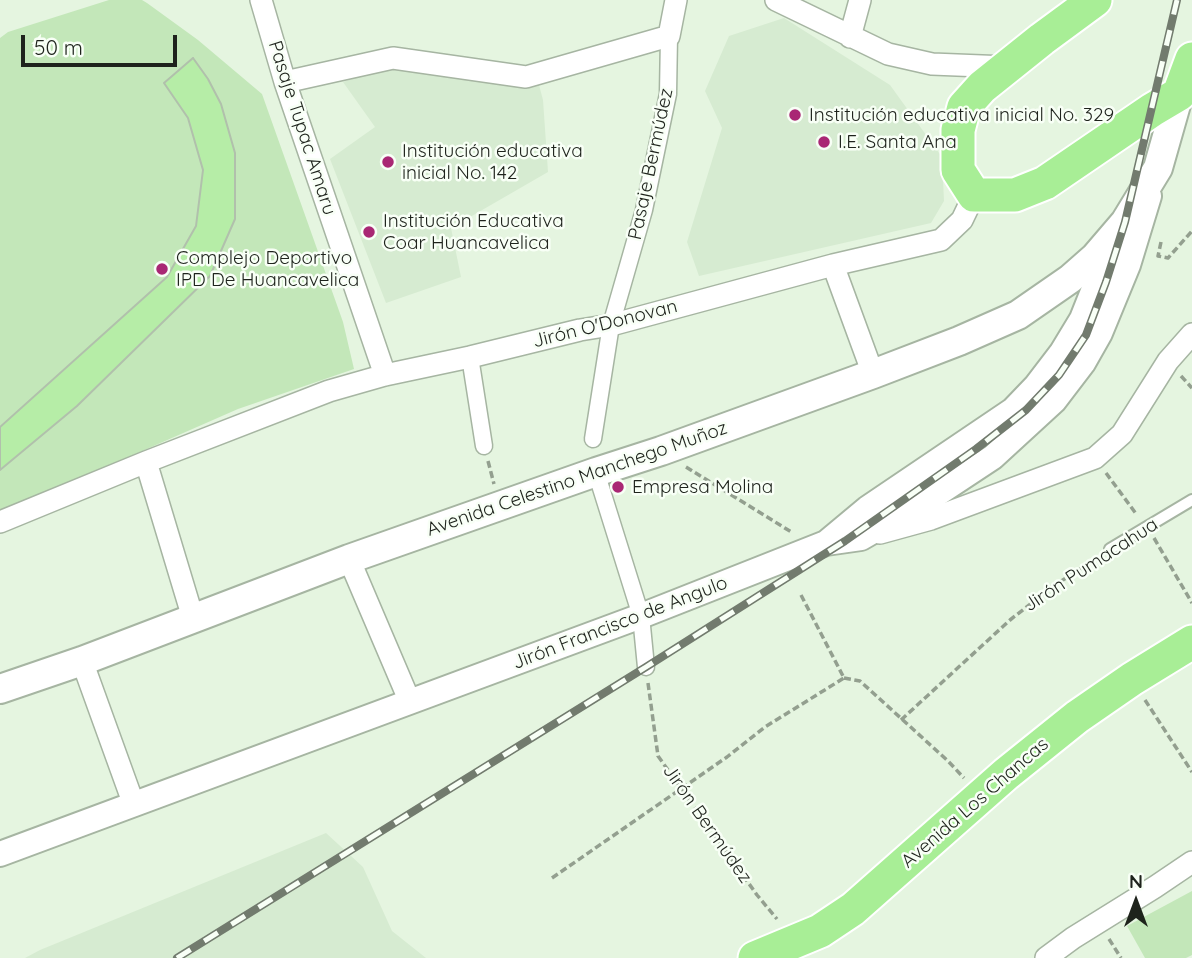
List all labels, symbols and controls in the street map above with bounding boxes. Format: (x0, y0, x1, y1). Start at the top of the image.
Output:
scale bar (24, 21, 180, 65)
text: 50 m (34, 34, 83, 60)
street label: Pasaje Tupac Amaru (263, 38, 341, 218)
street label: Pasaje Bermúdez (624, 86, 678, 242)
place label: Institución educativa inicial No. 329 (809, 104, 1114, 126)
marker: Institución educativa inicial No. 329 (787, 107, 803, 123)
place label: I.E. Santa Ana (838, 131, 957, 153)
marker: I.E. Santa Ana (816, 134, 832, 150)
place label: Institución educativa inicial No. 142 (402, 140, 583, 184)
marker: Institución educativa inicial No. 142 (380, 154, 396, 170)
place label: Institución Educativa Coar Huancavelica (383, 210, 564, 254)
marker: Institución Educativa Coar Huancavelica (361, 224, 377, 240)
place label: Complejo Deportivo IPD De Huancavelica (176, 247, 359, 291)
marker: Complejo Deportivo IPD De Huancavelica (154, 261, 170, 277)
street label: Jirón O'Donovan (530, 295, 680, 353)
street label: Avenida Celestino Manchego Muñoz (424, 417, 730, 541)
place label: Empresa Molina (632, 476, 773, 498)
marker: Empresa Molina (610, 479, 626, 495)
street label: Jirón Pumacahua (1020, 513, 1162, 617)
street label: Jirón Francisco de Angulo (509, 571, 731, 675)
street label: Avenida Los Chancas (897, 733, 1053, 873)
street label: Jirón Bermúdez (658, 760, 756, 888)
north arrow (1101, 867, 1171, 937)
text: N (1129, 869, 1143, 893)

